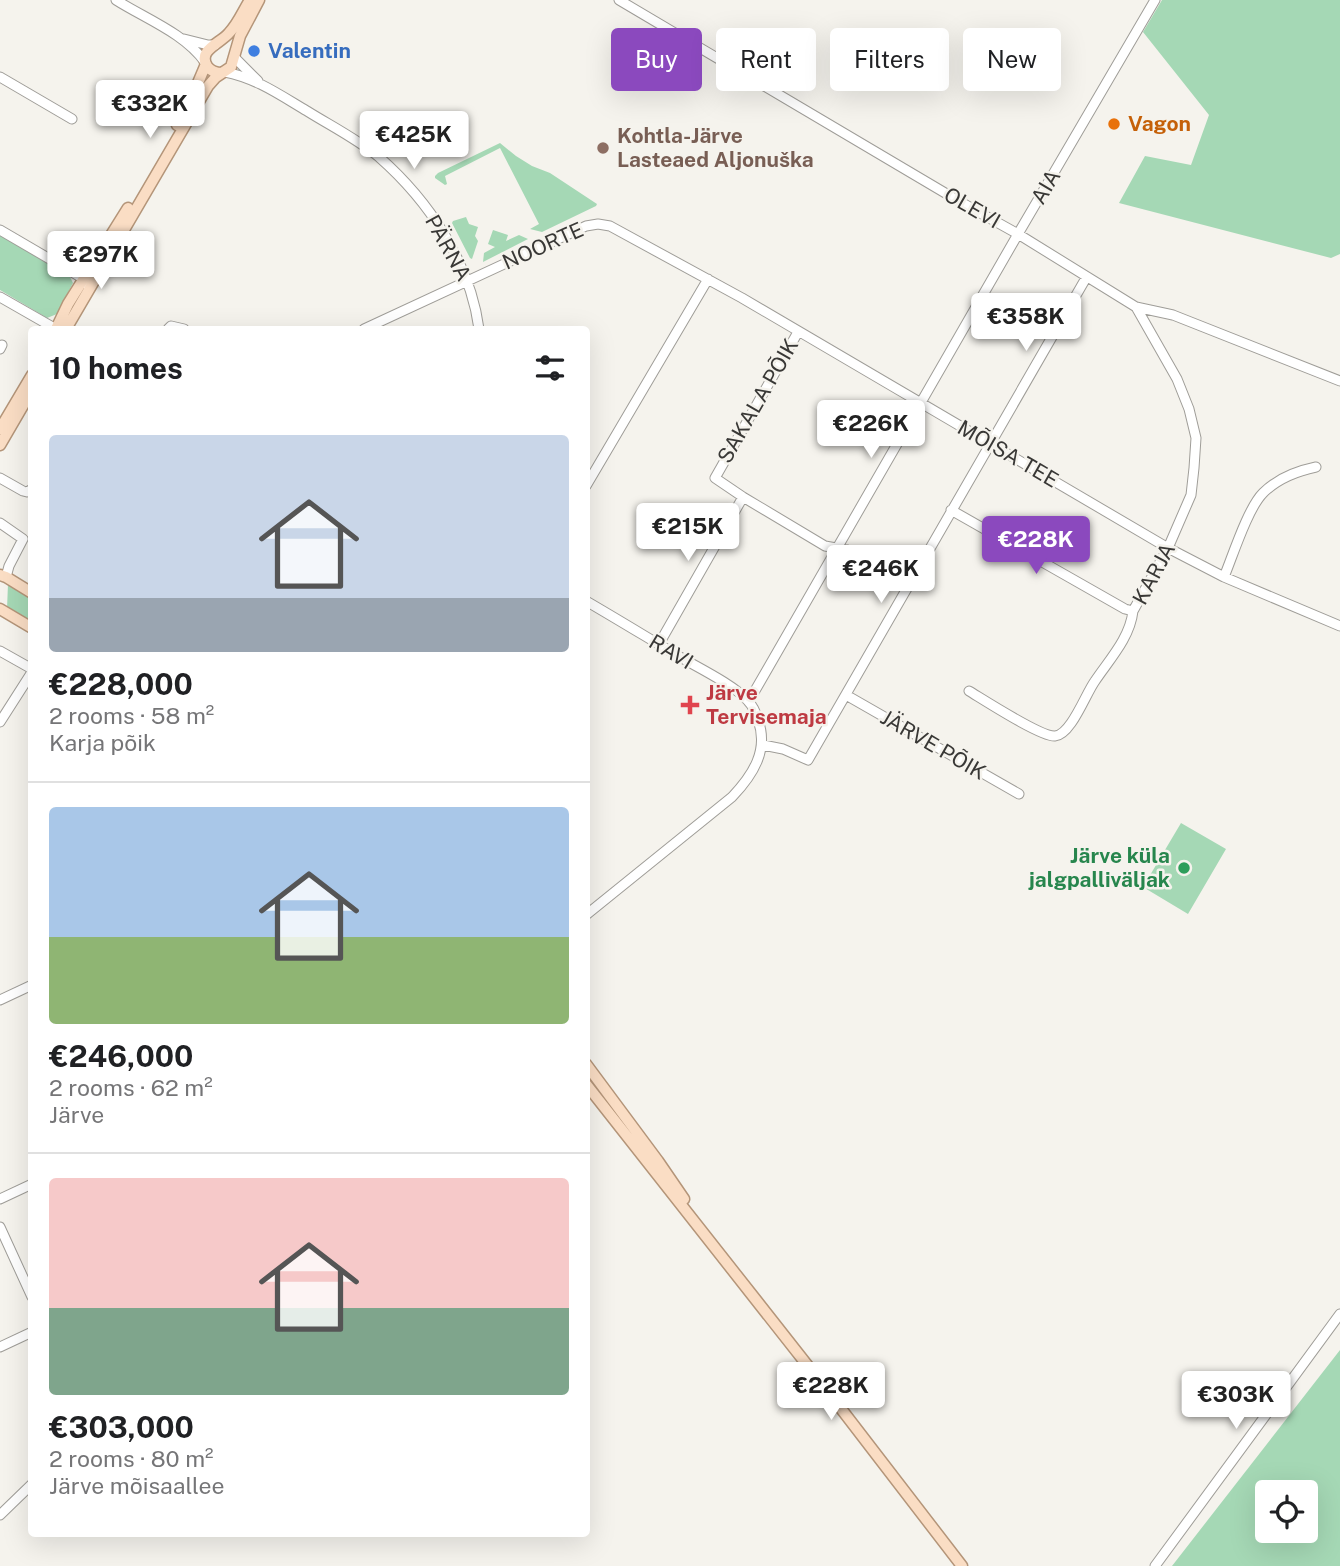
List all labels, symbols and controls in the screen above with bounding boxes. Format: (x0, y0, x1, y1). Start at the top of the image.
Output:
chip: Buy (611, 28, 702, 91)
chip: Rent (716, 28, 816, 91)
chip: Filters (830, 28, 949, 91)
chip: New (963, 28, 1061, 91)
place label: Valentin (268, 38, 351, 63)
marker: Valentin (246, 43, 262, 59)
pin: €332K (101, 80, 199, 140)
text: €332K (112, 89, 188, 116)
pin: €425K (365, 111, 463, 171)
place label: Vagon (1128, 111, 1191, 136)
marker: Vagon (1106, 116, 1122, 132)
text: €425K (376, 120, 452, 147)
place label: Kohtla-Järve Lasteaed Aljonuška (617, 123, 814, 172)
marker: Kohtla-Järve Lasteaed Aljonuška (595, 140, 611, 156)
street label: AIA (1026, 165, 1066, 209)
street label: OLEVI (940, 182, 1005, 234)
street label: PÄRNA (420, 210, 477, 285)
street label: NOORTE (498, 217, 587, 274)
pin: €297K (52, 232, 150, 291)
text: €297K (63, 240, 139, 267)
pin: €358K (977, 294, 1075, 353)
text: €358K (987, 302, 1065, 329)
street label: SAKALA PÕIK (712, 334, 803, 467)
icon: filters (531, 349, 569, 387)
text: 10 homes (49, 350, 183, 386)
pin: €226K (822, 400, 920, 460)
text: €226K (833, 409, 909, 436)
street label: MÕISA TEE (953, 415, 1063, 492)
icon: home (246, 481, 372, 607)
pin: €215K (639, 504, 737, 563)
text: €215K (652, 512, 724, 539)
pin: €228K (987, 516, 1085, 576)
text: €228K (998, 525, 1074, 552)
street label: KARJA (1127, 539, 1180, 609)
pin: €246K (832, 546, 930, 605)
text: €246K (843, 554, 919, 581)
street label: RAVI (645, 629, 698, 674)
text: €228,000 (49, 666, 193, 702)
place label: Järve Tervisemaja (706, 680, 827, 729)
marker: Järve Tervisemaja (680, 695, 700, 715)
text: 2 rooms · 58 m² (49, 702, 214, 729)
street label: JÄRVE PÕIK (876, 704, 990, 785)
text: Karja põik (49, 729, 156, 756)
place label: Järve küla jalgpalliväljak (1028, 843, 1170, 892)
icon: home (246, 853, 372, 979)
marker: Järve küla jalgpalliväljak (1176, 860, 1192, 876)
text: €246,000 (49, 1038, 193, 1074)
text: 2 rooms · 62 m² (49, 1074, 213, 1101)
text: Järve (49, 1101, 104, 1128)
icon: home (246, 1224, 372, 1350)
pin: €228K (782, 1362, 880, 1422)
text: €228K (793, 1371, 869, 1398)
pin: €303K (1187, 1372, 1285, 1431)
text: €303K (1198, 1380, 1274, 1407)
text: €303,000 (49, 1409, 194, 1445)
text: 2 rooms · 80 m² (49, 1445, 214, 1472)
text: Järve mõisaallee (49, 1472, 225, 1499)
map controls (1255, 1480, 1318, 1543)
button: locate (1255, 1480, 1318, 1543)

